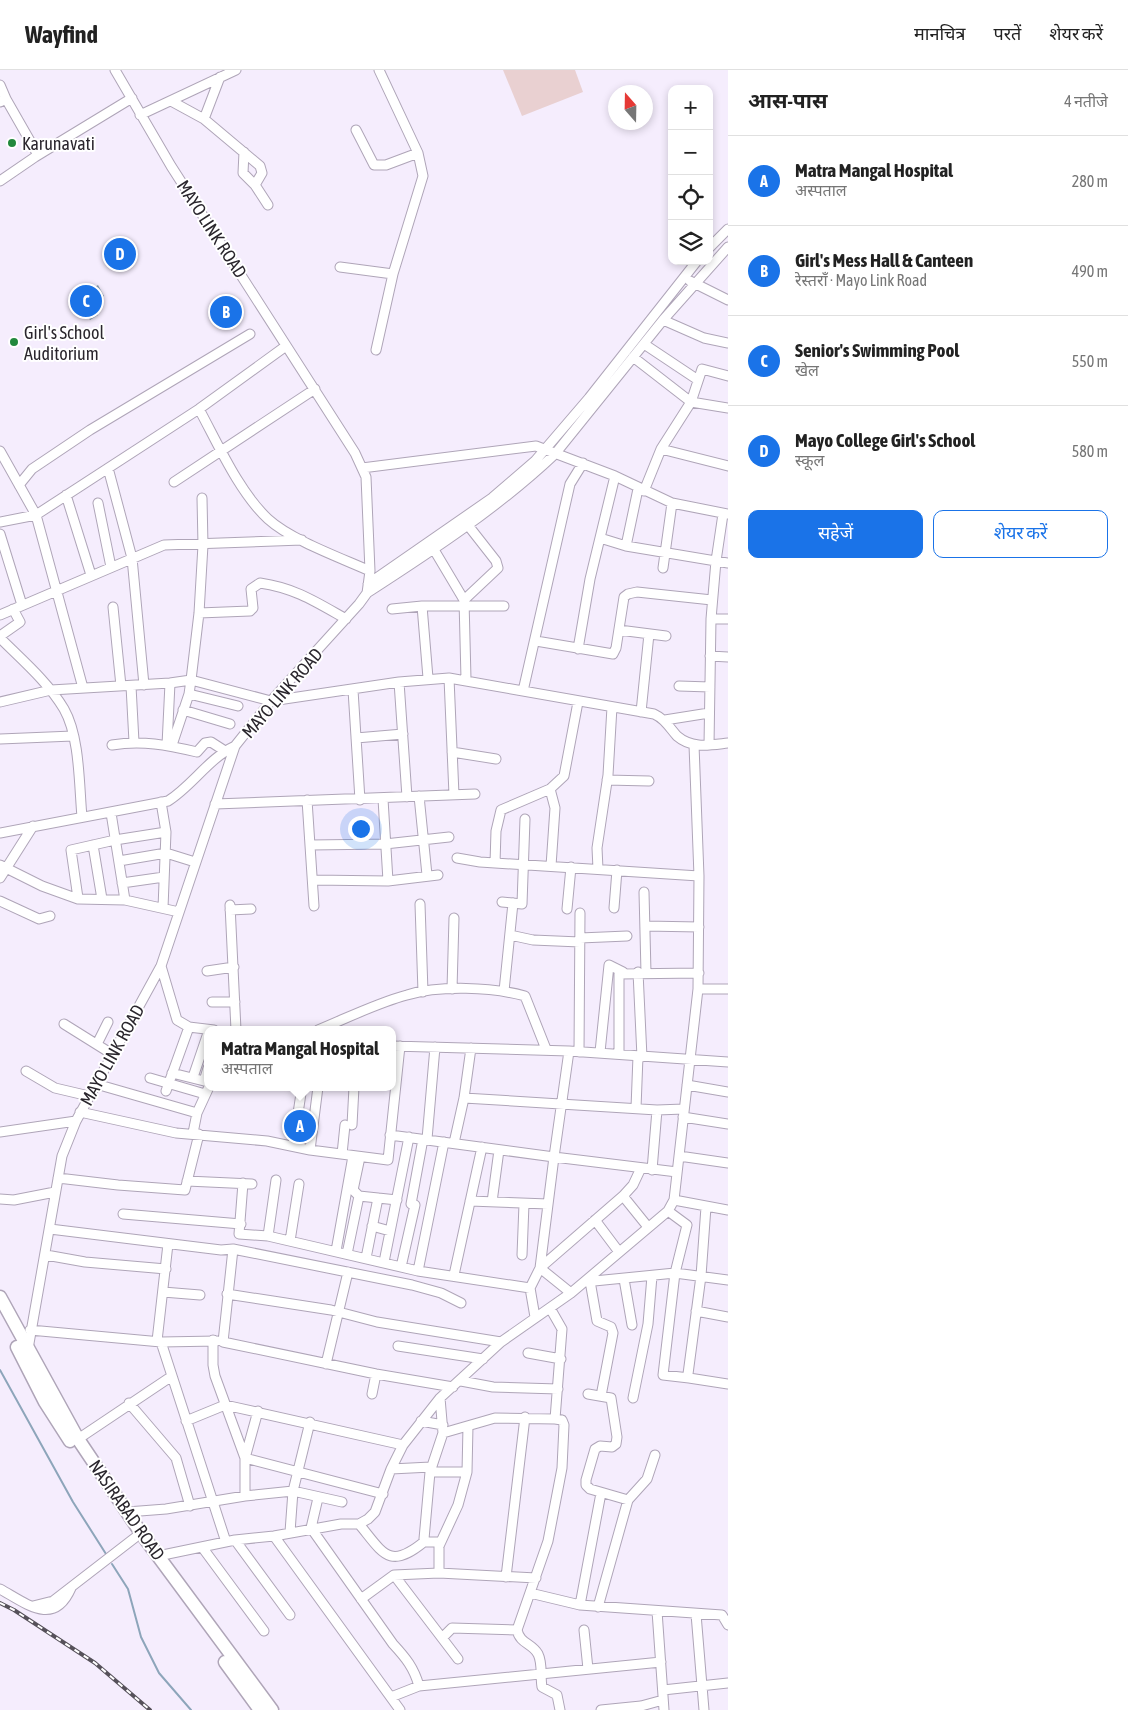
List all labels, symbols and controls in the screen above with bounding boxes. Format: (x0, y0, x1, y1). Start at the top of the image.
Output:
text: Wayfind (25, 21, 98, 48)
text: मानचित्र (914, 23, 965, 44)
text: परतें (993, 23, 1021, 44)
text: शेयर करें (1049, 23, 1103, 44)
north arrow (608, 85, 653, 130)
map controls (668, 85, 713, 265)
button: + (668, 85, 713, 130)
text: आस-पास (748, 88, 827, 112)
text: 4 नतीजे (1064, 92, 1108, 110)
button: − (668, 130, 713, 175)
place label: Karunavati (22, 133, 95, 154)
marker: Karunavati (6, 137, 18, 149)
text: Matra Mangal Hospital (795, 159, 953, 181)
text: A (760, 172, 768, 190)
text: 280 m (1072, 172, 1108, 190)
button: locate (668, 175, 713, 220)
street label: MAYO LINK ROAD (173, 176, 251, 282)
text: अस्पताल (795, 181, 847, 199)
button: layers (668, 220, 713, 265)
pin: D (104, 235, 136, 273)
text: Girl's Mess Hall & Canteen (795, 249, 973, 271)
text: B (760, 262, 768, 280)
text: 490 m (1072, 262, 1108, 280)
text: रेस्तराँ · Mayo Link Road (795, 271, 927, 289)
pin: C (70, 282, 102, 320)
pin: B (210, 293, 242, 331)
place label: Girl's School Auditorium (24, 322, 104, 364)
marker: Girl's School Auditorium (8, 336, 20, 348)
text: Senior's Swimming Pool (795, 339, 959, 361)
text: C (760, 352, 768, 370)
text: 550 m (1072, 352, 1108, 370)
text: खेल (795, 361, 819, 379)
text: Mayo College Girl's School (795, 429, 975, 451)
text: D (760, 442, 768, 460)
text: 580 m (1072, 442, 1108, 460)
text: स्कूल (795, 451, 824, 469)
button: सहेजें (748, 510, 923, 558)
button: शेयर करें (933, 510, 1108, 558)
street label: MAYO LINK ROAD (237, 644, 327, 742)
your location (348, 816, 374, 842)
street label: MAYO LINK ROAD (76, 1001, 148, 1109)
popup (204, 1026, 396, 1091)
text: Matra Mangal Hospital (221, 1037, 379, 1059)
text: अस्पताल (221, 1059, 273, 1077)
pin: A (284, 1107, 316, 1145)
street label: NASIRABAD ROAD (85, 1456, 169, 1564)

